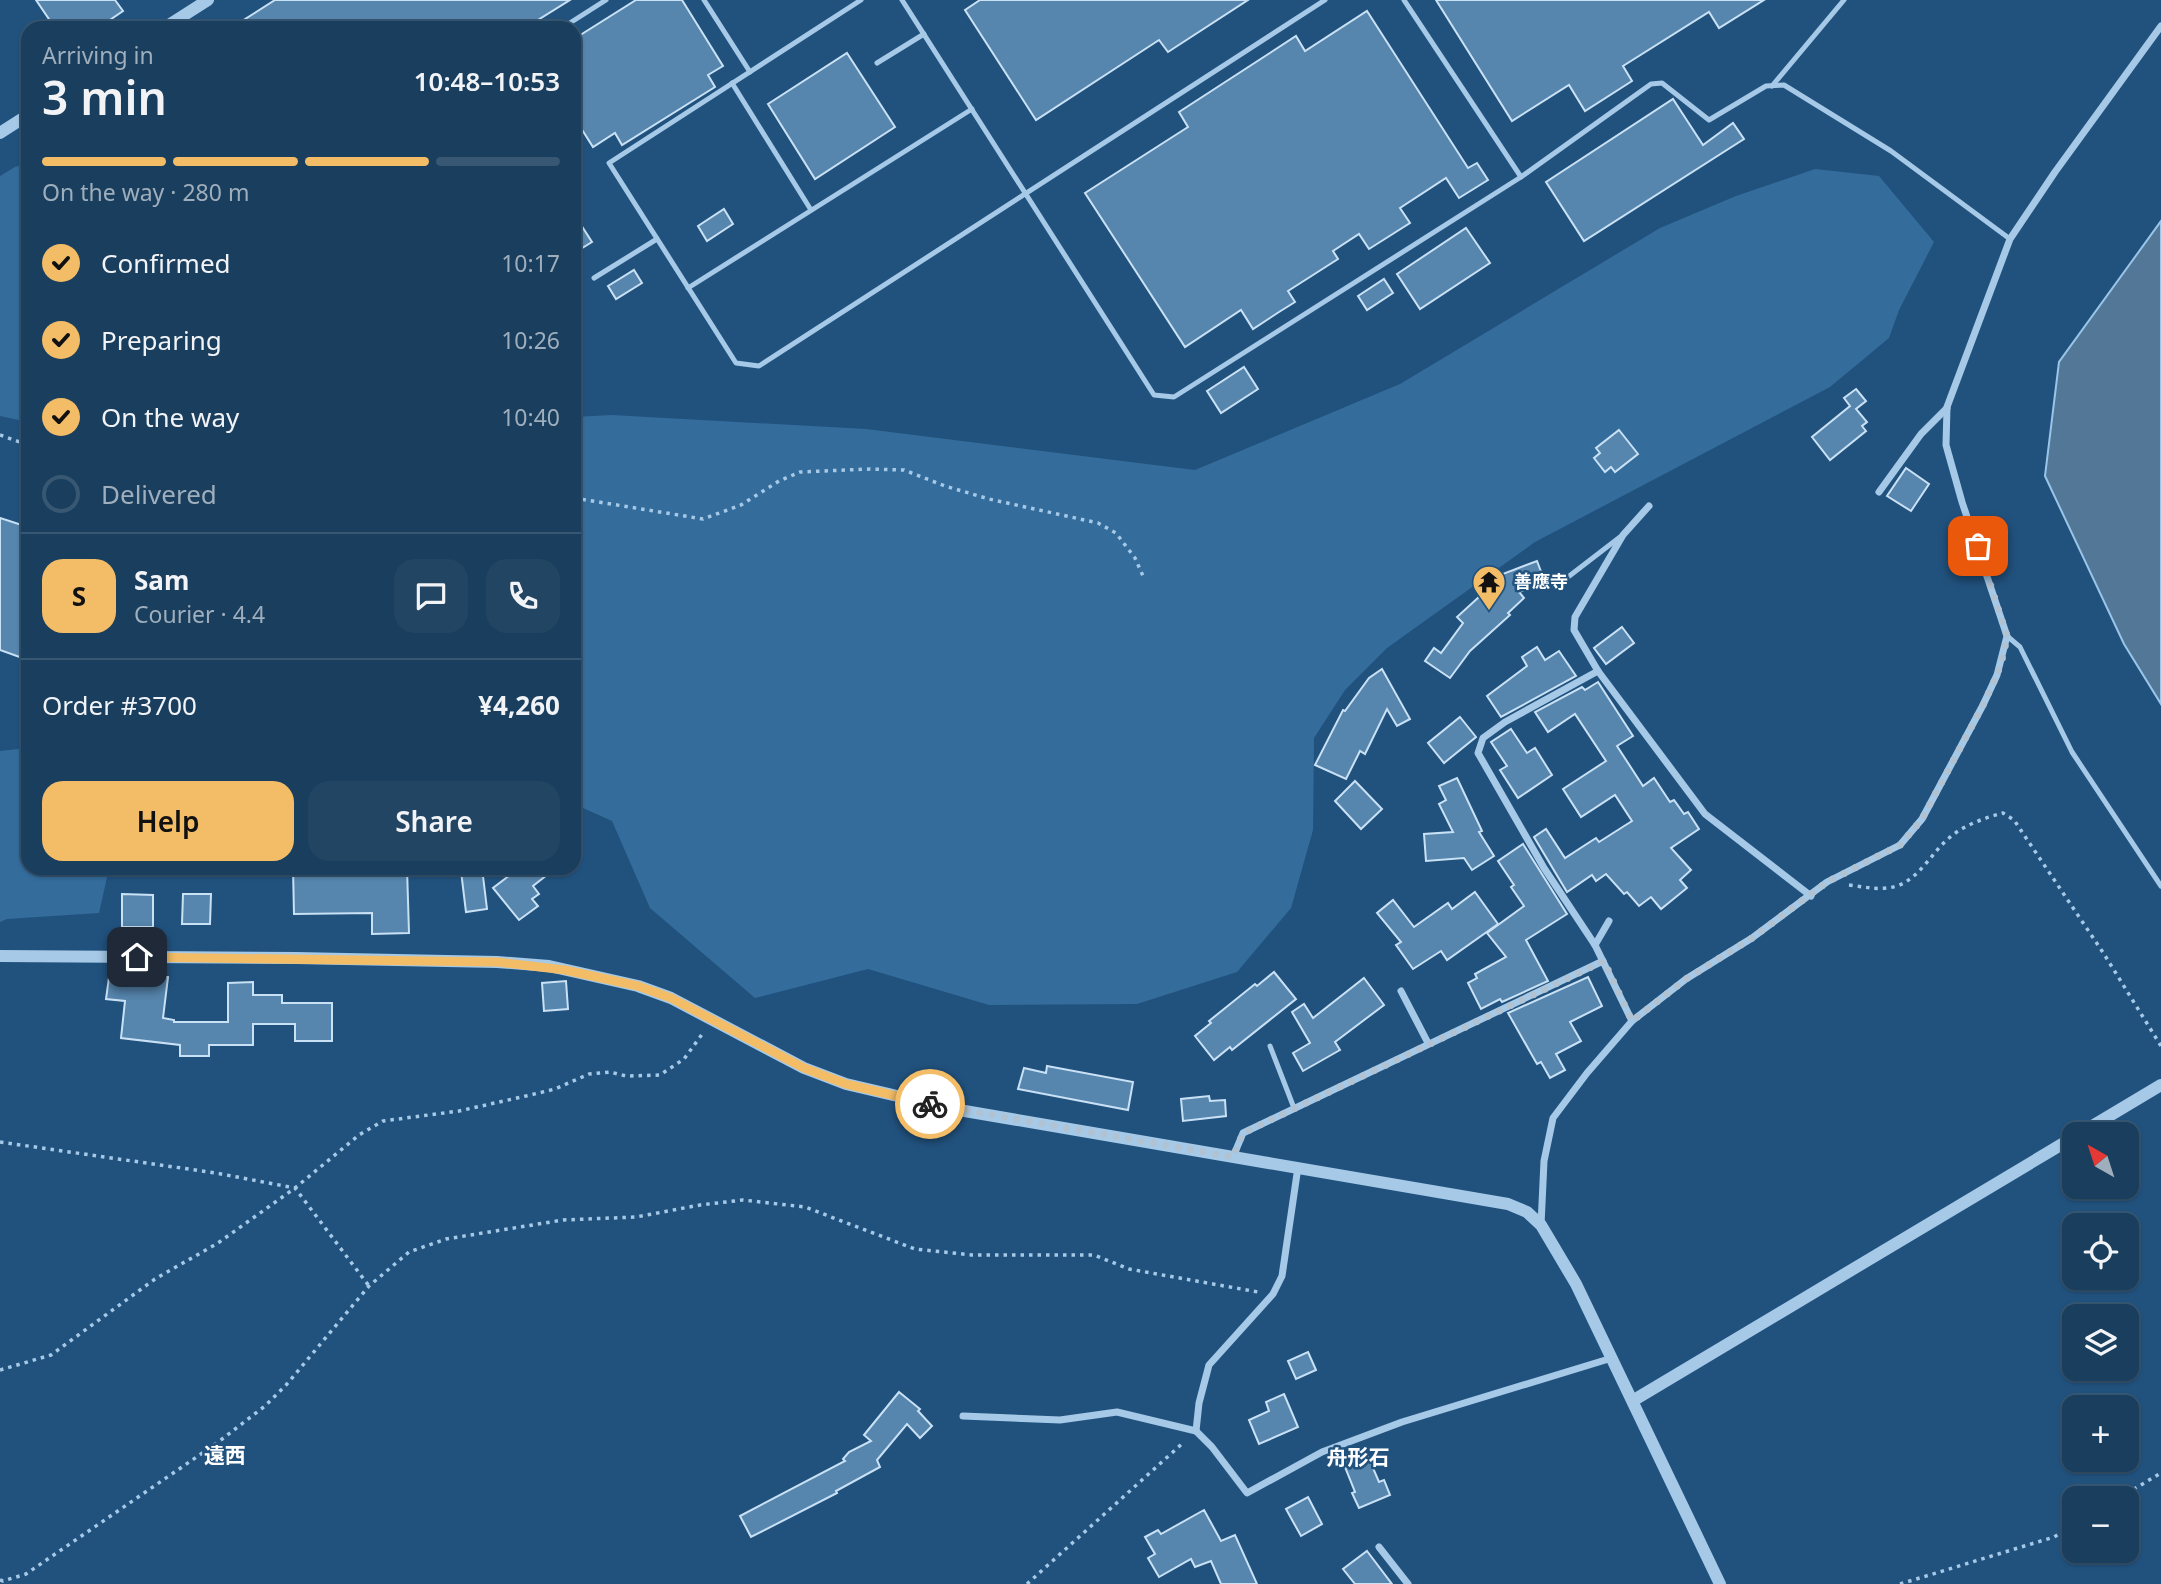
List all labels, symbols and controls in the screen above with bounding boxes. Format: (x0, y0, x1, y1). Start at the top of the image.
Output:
text: Arriving in (42, 39, 154, 71)
text: 10:48–10:53 (414, 63, 560, 99)
text: 3 min (42, 66, 167, 128)
text: On the way · 280 m (42, 176, 249, 208)
icon: check (42, 244, 80, 282)
text: Confirmed (101, 245, 231, 281)
text: 10:17 (501, 247, 560, 279)
icon: check (42, 321, 80, 359)
text: Preparing (101, 322, 222, 358)
text: 10:26 (501, 324, 560, 356)
icon: check (42, 398, 80, 436)
text: On the way (101, 399, 239, 435)
text: 10:40 (501, 401, 560, 433)
text: Delivered (101, 476, 217, 512)
pin (1948, 516, 2008, 576)
icon: bag (1959, 527, 1997, 565)
button: chat (394, 559, 468, 633)
button: phone (486, 559, 560, 633)
text: Sam (134, 562, 189, 598)
temple icon: 善應寺 (1470, 563, 1508, 612)
place label: 善應寺 (1514, 569, 1568, 593)
text: S (72, 578, 86, 614)
text: Courier · 4.4 (134, 598, 265, 630)
text: Order #3700 (42, 687, 197, 723)
text: ¥4,260 (478, 687, 560, 723)
button: Help (42, 781, 294, 861)
button: Share (308, 781, 560, 861)
pin (107, 927, 167, 987)
icon: home (118, 938, 156, 976)
courier (895, 1069, 965, 1139)
icon: bike (911, 1085, 949, 1123)
north arrow (2062, 1122, 2138, 1199)
map controls (2062, 1122, 2139, 1563)
button: locate (2062, 1213, 2139, 1290)
button: layers (2062, 1304, 2139, 1381)
button: + (2062, 1395, 2139, 1472)
district label: 遠西 (204, 1441, 246, 1469)
district label: 舟形石 (1327, 1443, 1390, 1471)
button: − (2062, 1486, 2139, 1563)

